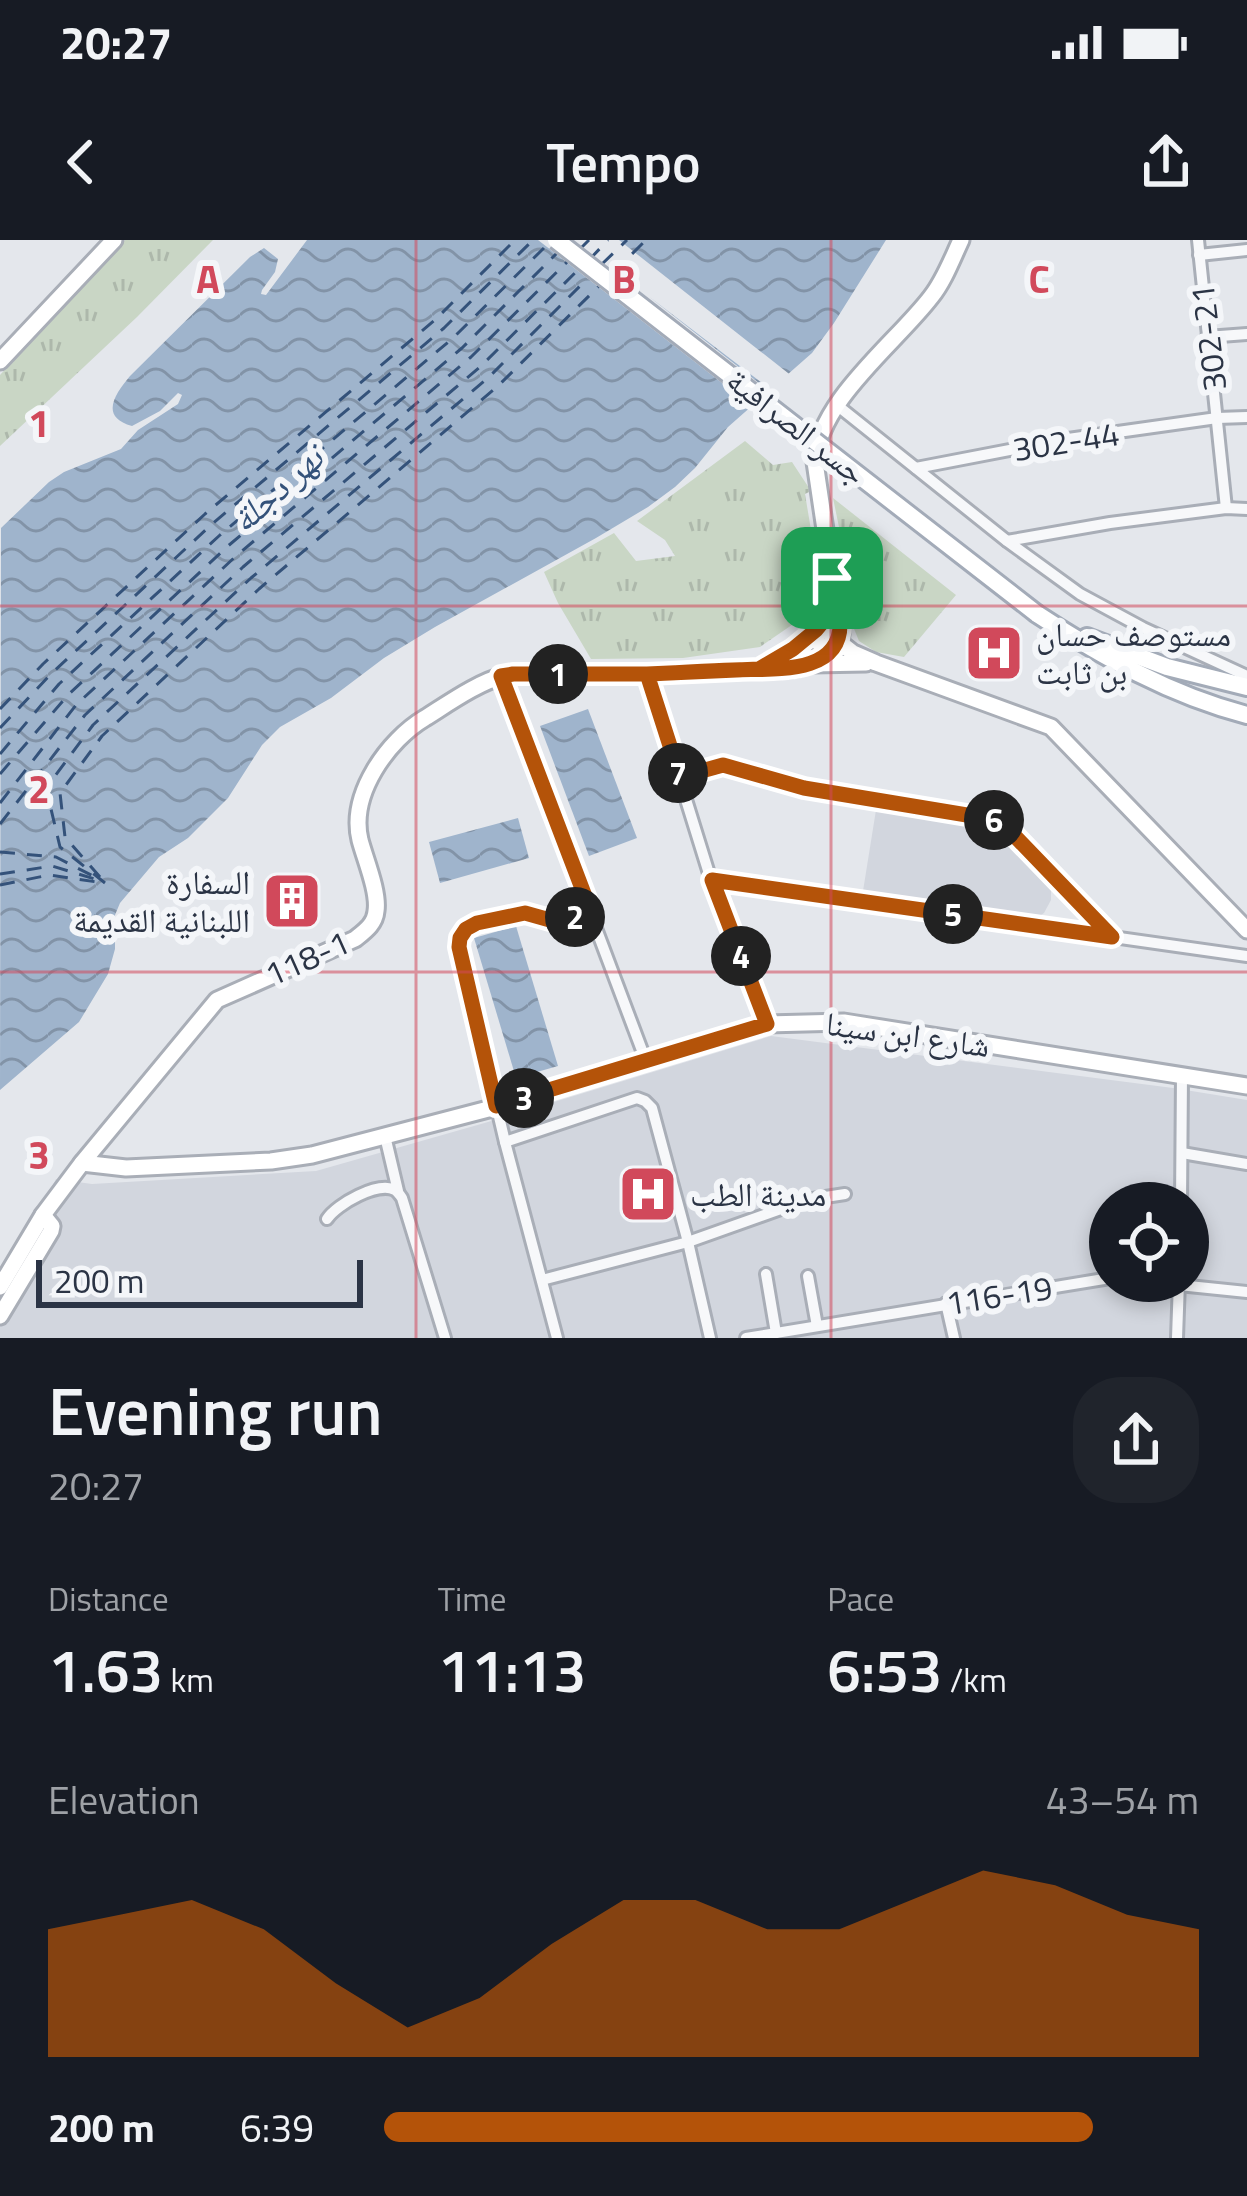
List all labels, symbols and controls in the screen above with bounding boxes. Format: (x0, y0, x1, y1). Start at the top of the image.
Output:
text: 20:27 (60, 8, 172, 76)
text: Tempo (546, 121, 701, 203)
icon: back (48, 129, 114, 195)
icon: share (1133, 129, 1199, 195)
text: A (196, 249, 220, 308)
text: B (612, 249, 636, 308)
text: C (1028, 249, 1050, 308)
street label: 302-21 (1177, 282, 1239, 394)
street label: جسر الصرافية (716, 355, 878, 497)
text: 1 (28, 393, 50, 452)
street label: 302-44 (1009, 408, 1123, 474)
water label: نهر دجلة (217, 427, 339, 545)
pin (781, 527, 883, 629)
icon: arrive (799, 545, 865, 611)
place label: مستوصف حسان بن ثابت (1036, 609, 1231, 697)
hospital icon: مستوصف حسان بن ثابت (963, 622, 1025, 684)
pin: 1 (528, 644, 588, 704)
text: 1 (549, 649, 567, 699)
pin: 7 (648, 743, 708, 803)
text: 7 (669, 748, 687, 798)
text: 2 (28, 759, 50, 818)
pin: 6 (964, 790, 1024, 850)
text: 6 (985, 795, 1003, 845)
place label: السفارة اللبنانية القديمة (73, 857, 250, 945)
building icon: السفارة اللبنانية القديمة (261, 870, 323, 932)
pin: 5 (923, 884, 983, 944)
pin: 2 (545, 887, 605, 947)
text: 5 (944, 889, 962, 939)
text: 2 (566, 892, 584, 942)
street label: 118-1 (256, 917, 358, 999)
pin: 4 (711, 926, 771, 986)
text: 4 (732, 931, 750, 981)
street label: شارع ابن سينا (823, 998, 993, 1070)
pin: 3 (494, 1068, 554, 1128)
text: 3 (515, 1073, 533, 1123)
text: 3 (28, 1125, 50, 1184)
hospital icon: مدينة الطب (617, 1163, 679, 1225)
place label: مدينة الطب (690, 1169, 826, 1219)
map controls (1089, 1182, 1209, 1302)
button: locate (1089, 1182, 1209, 1302)
scale bar (36, 1254, 363, 1307)
text: 200 m (54, 1256, 144, 1306)
street label: 116-19 (942, 1262, 1056, 1328)
text: Evening run (48, 1360, 382, 1461)
button: share (1073, 1377, 1199, 1503)
text: 20:27 (48, 1456, 144, 1515)
text: Distance (48, 1574, 169, 1624)
text: Time (438, 1574, 507, 1624)
text: Pace (827, 1574, 894, 1624)
text: 1.63 (48, 1624, 163, 1715)
text: 11:13 (438, 1624, 586, 1715)
text: 6:53 (827, 1624, 942, 1715)
text: km (163, 1655, 214, 1705)
text: /km (942, 1655, 1007, 1705)
text: Elevation (48, 1770, 200, 1829)
text: 43–54 m (1046, 1770, 1199, 1829)
text: 200 m (48, 2098, 155, 2157)
text: 6:39 (240, 2098, 314, 2157)

